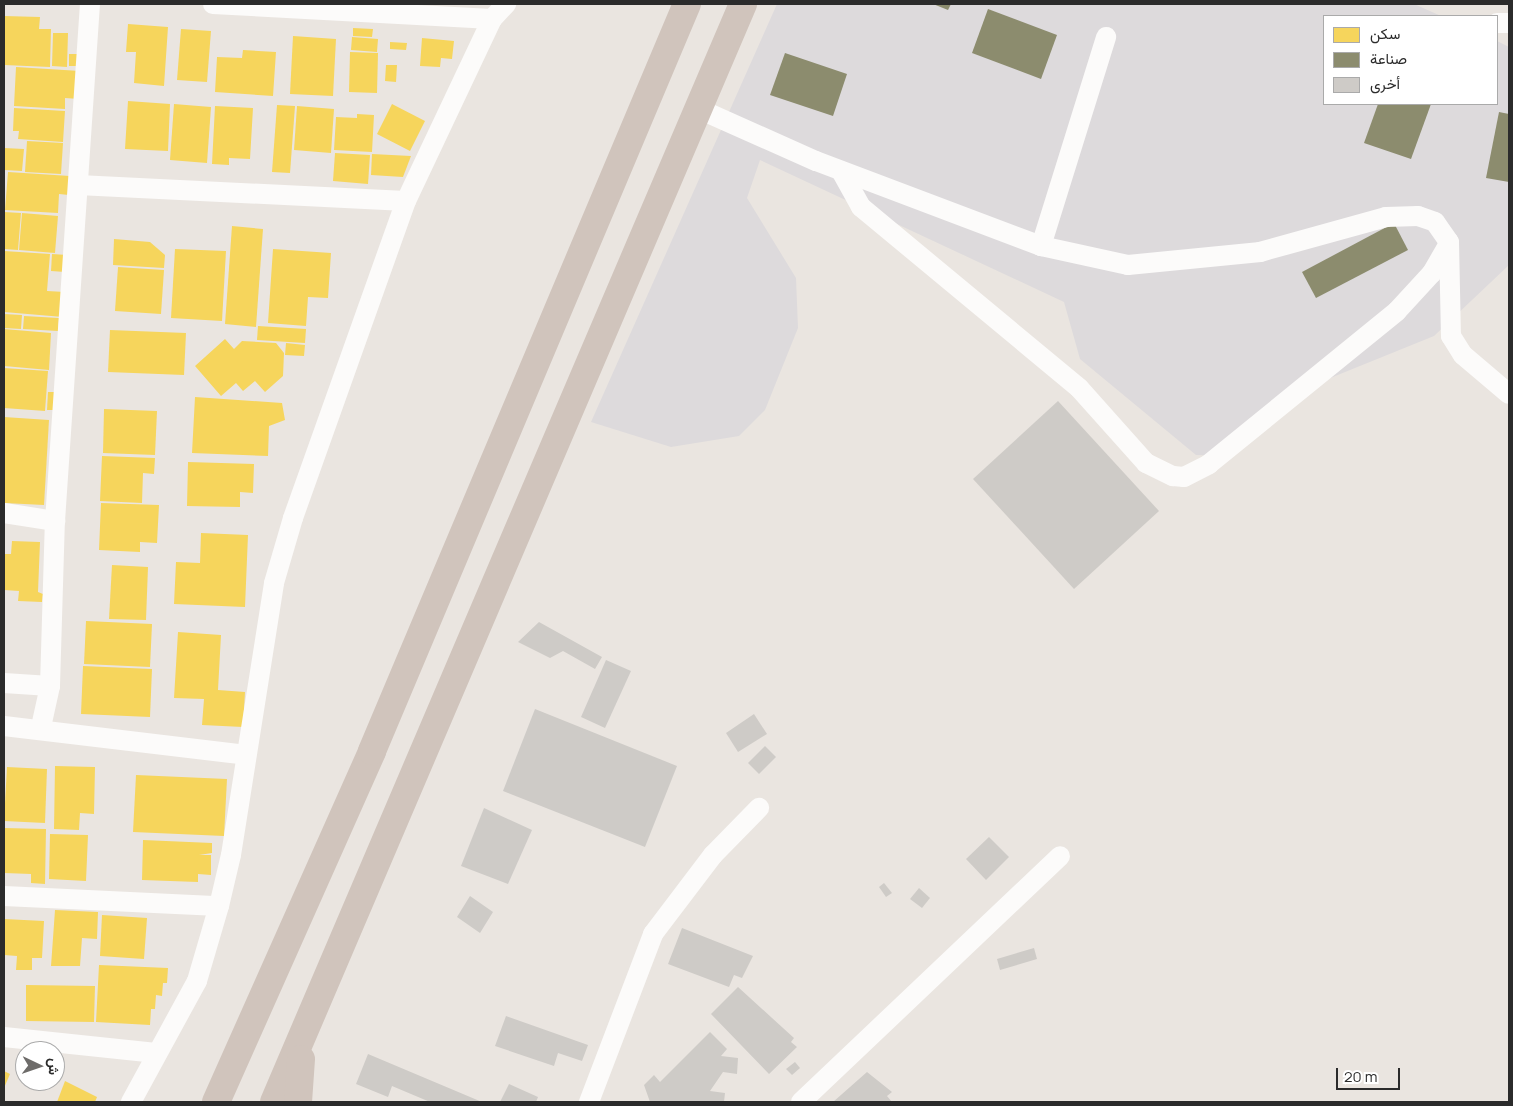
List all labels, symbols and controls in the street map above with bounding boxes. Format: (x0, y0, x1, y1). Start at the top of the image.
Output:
legend (1323, 15, 1498, 105)
text: سكن (1370, 23, 1400, 44)
text: صناعة (1370, 48, 1407, 69)
text: أخرى (1370, 73, 1400, 94)
north arrow (15, 1041, 65, 1091)
text: ش (45, 1058, 64, 1076)
scale bar (1338, 1058, 1402, 1090)
text: 20 m (1344, 1066, 1377, 1087)

